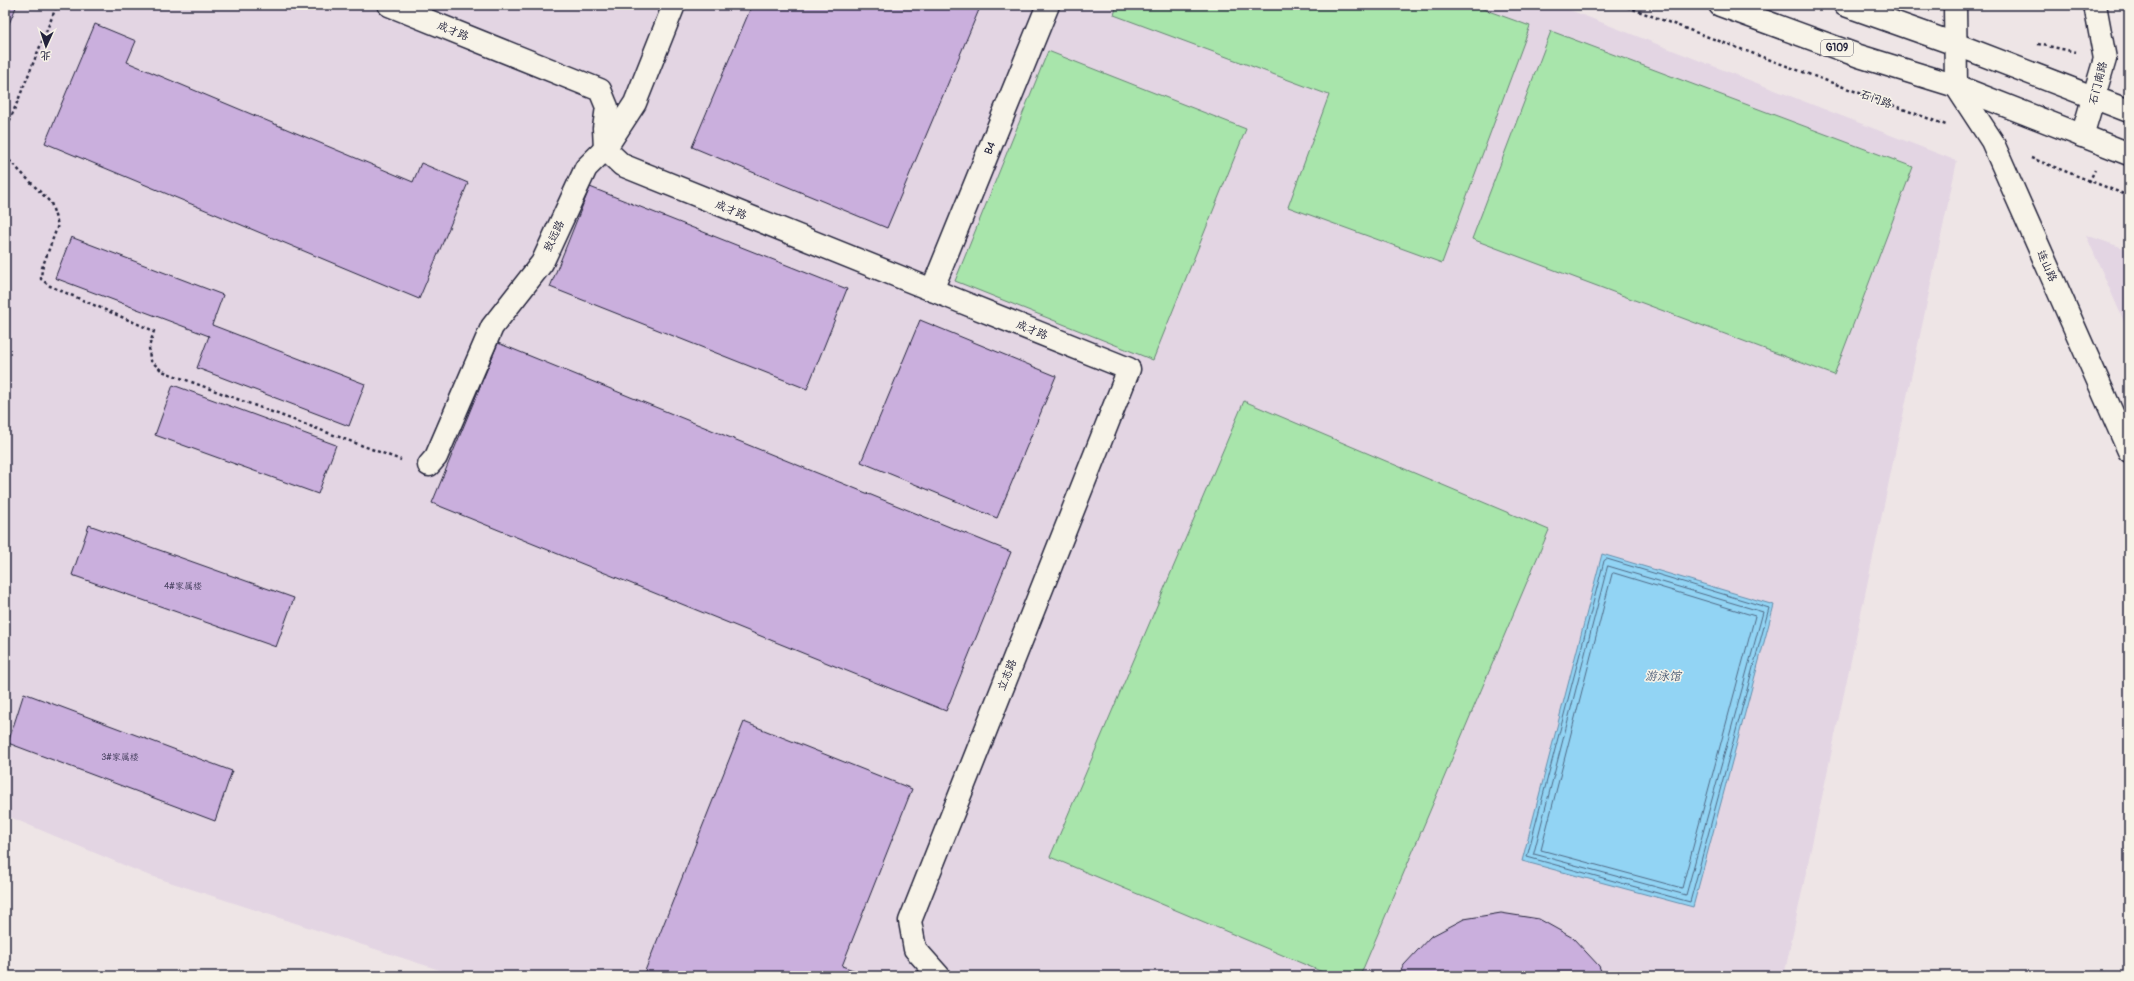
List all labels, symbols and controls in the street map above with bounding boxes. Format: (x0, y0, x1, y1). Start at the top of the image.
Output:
street label: 成才路 (435, 19, 471, 43)
north arrow (26, 26, 66, 66)
road number: G109 (1821, 40, 1853, 56)
text: 北 (40, 49, 51, 62)
street label: 石门南路 (2086, 60, 2110, 106)
street label: 石门路 (1858, 87, 1894, 111)
street label: B4 (982, 139, 999, 156)
street label: 成才路 (713, 198, 749, 222)
street label: 致远路 (541, 218, 567, 254)
street label: 连山路 (2034, 248, 2060, 284)
street label: 成才路 (1014, 318, 1050, 342)
house number: 4#家属楼 (164, 581, 202, 592)
street label: 立志路 (995, 657, 1019, 693)
water label: 游泳馆 (1645, 669, 1683, 684)
house number: 3#家属楼 (101, 752, 139, 763)

